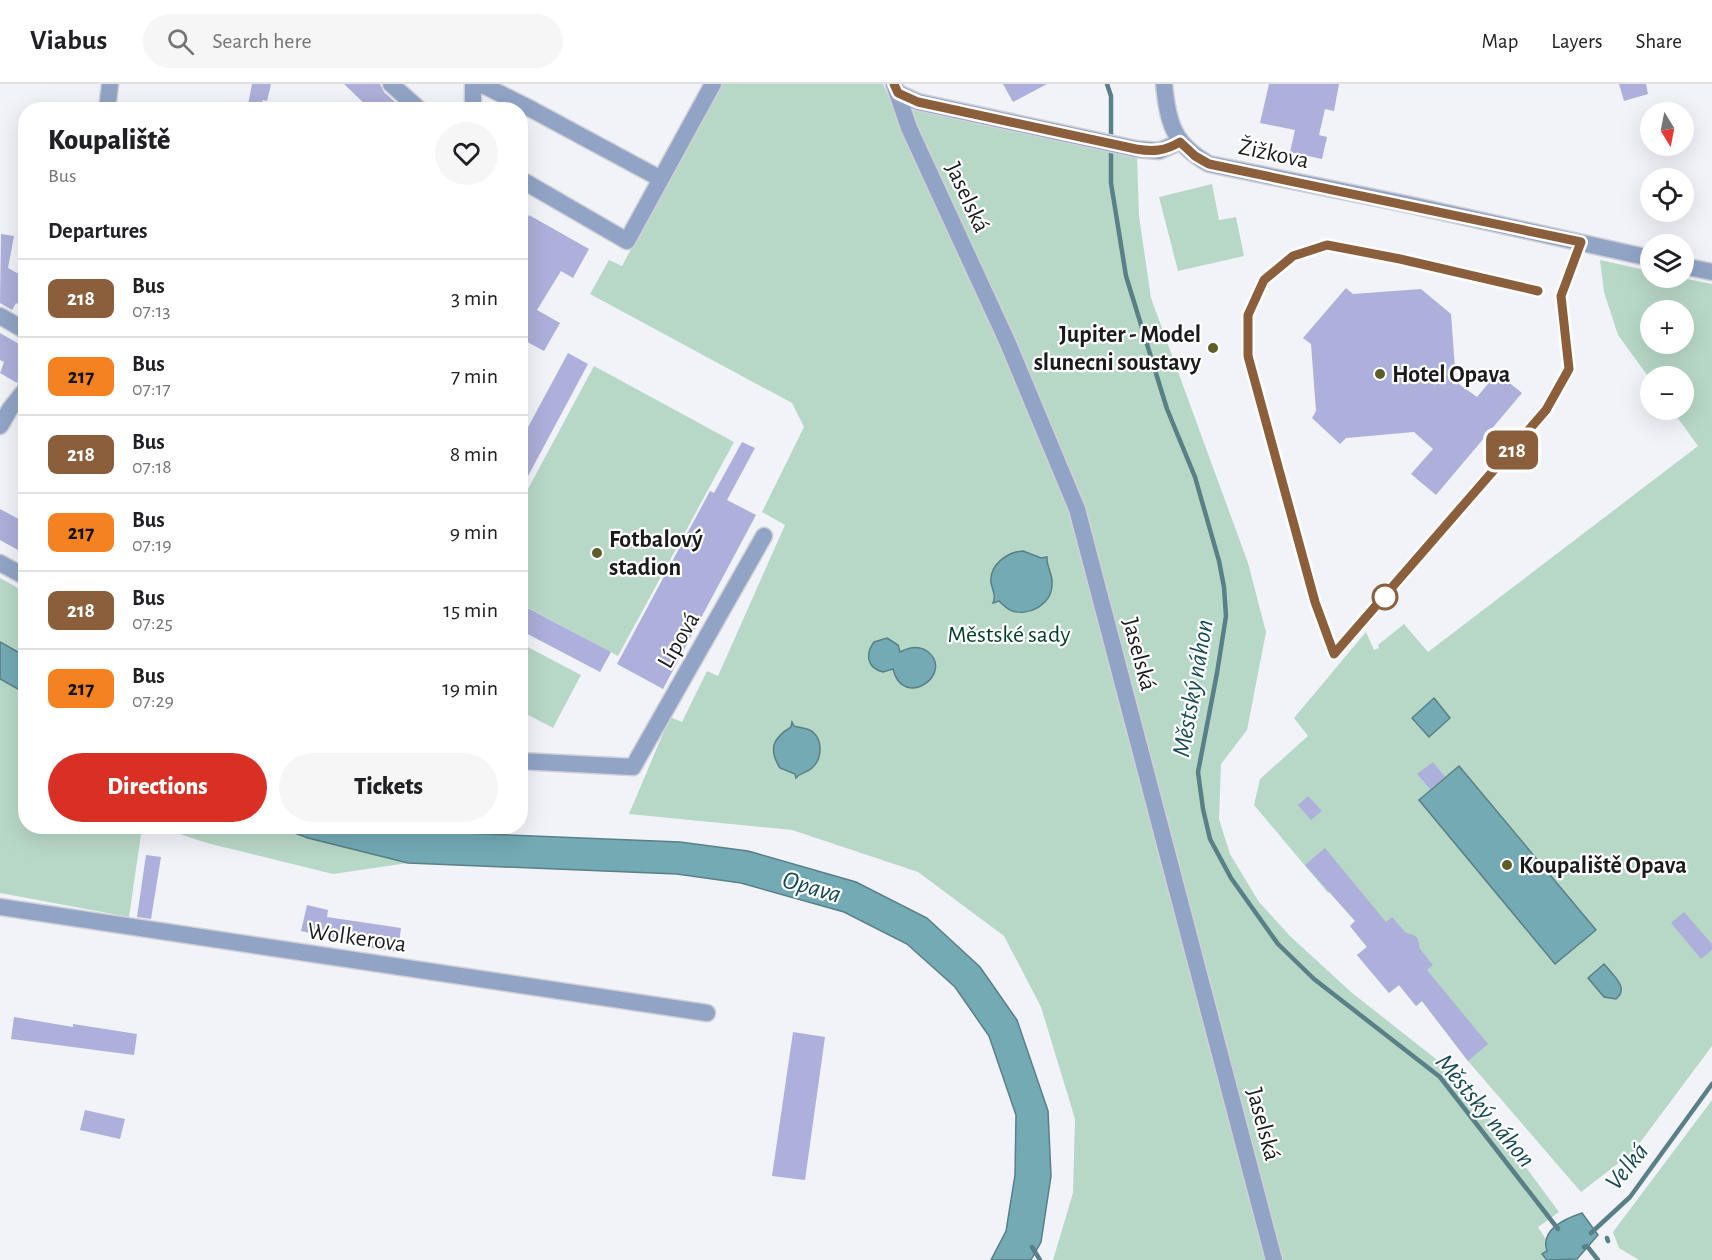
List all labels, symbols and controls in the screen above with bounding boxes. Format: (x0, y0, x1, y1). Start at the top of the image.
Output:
search box (143, 14, 563, 68)
icon: search (164, 25, 197, 58)
text: Viabus (30, 27, 107, 55)
text: Search here (212, 30, 312, 52)
text: Map (1482, 31, 1518, 52)
text: Layers (1551, 31, 1602, 52)
text: Share (1635, 31, 1682, 52)
north arrow (1640, 102, 1694, 156)
map controls (1640, 102, 1694, 420)
button: heart (435, 122, 498, 185)
text: Koupaliště (48, 127, 170, 155)
street label: Žižkova (1236, 134, 1311, 173)
street label: Jaselská (941, 159, 994, 236)
text: Bus (48, 166, 76, 186)
button: locate (1640, 168, 1694, 222)
text: Departures (48, 220, 148, 242)
button: layers (1640, 234, 1694, 288)
text: Bus (132, 275, 165, 297)
text: 3 min (451, 287, 498, 309)
text: 218 (67, 288, 95, 309)
button: + (1640, 300, 1694, 354)
text: 07:13 (132, 301, 171, 321)
place label: Jupiter - Model slunecni soustavy (1034, 323, 1201, 375)
marker: Jupiter - Model slunecni soustavy (1206, 341, 1220, 355)
text: Bus (132, 353, 165, 375)
place label: Hotel Opava (1392, 363, 1510, 387)
text: 7 min (451, 365, 498, 387)
text: 217 (68, 366, 94, 387)
button: − (1640, 366, 1694, 420)
marker: Hotel Opava (1373, 367, 1387, 381)
text: 07:17 (132, 379, 171, 399)
line badge: 218 (1478, 430, 1546, 470)
text: Bus (132, 431, 165, 453)
text: 218 (1498, 440, 1526, 461)
text: 8 min (450, 443, 498, 465)
text: 218 (67, 444, 95, 465)
text: 07:18 (132, 457, 172, 477)
text: Bus (132, 509, 165, 531)
text: 9 min (450, 521, 498, 543)
text: 217 (68, 522, 94, 543)
place label: Fotbalový stadion (609, 528, 703, 580)
text: 07:19 (132, 535, 172, 555)
marker: Fotbalový stadion (590, 546, 604, 560)
unlabelled marker (1372, 584, 1398, 610)
text: Bus (132, 587, 165, 609)
text: 15 min (443, 599, 498, 621)
text: 218 (67, 600, 95, 621)
street label: Lípová (653, 608, 704, 673)
text: 07:25 (132, 613, 173, 633)
street label: Jaselská (1118, 615, 1160, 693)
water label: Městský náhon (1168, 617, 1218, 759)
park label: Městské sady (947, 623, 1071, 647)
text: Bus (132, 665, 165, 687)
text: 19 min (442, 677, 498, 699)
text: 217 (68, 678, 94, 699)
text: 07:29 (132, 691, 174, 711)
button: Directions (48, 753, 267, 822)
button: Tickets (279, 753, 498, 822)
place label: Koupaliště Opava (1519, 854, 1687, 878)
marker: Koupaliště Opava (1500, 858, 1514, 872)
water label: Opava (779, 866, 844, 908)
street label: Wolkerova (306, 919, 408, 957)
water label: Městský náhon (1431, 1049, 1540, 1172)
street label: Jaselská (1242, 1085, 1284, 1163)
water label: Velká (1600, 1138, 1653, 1195)

